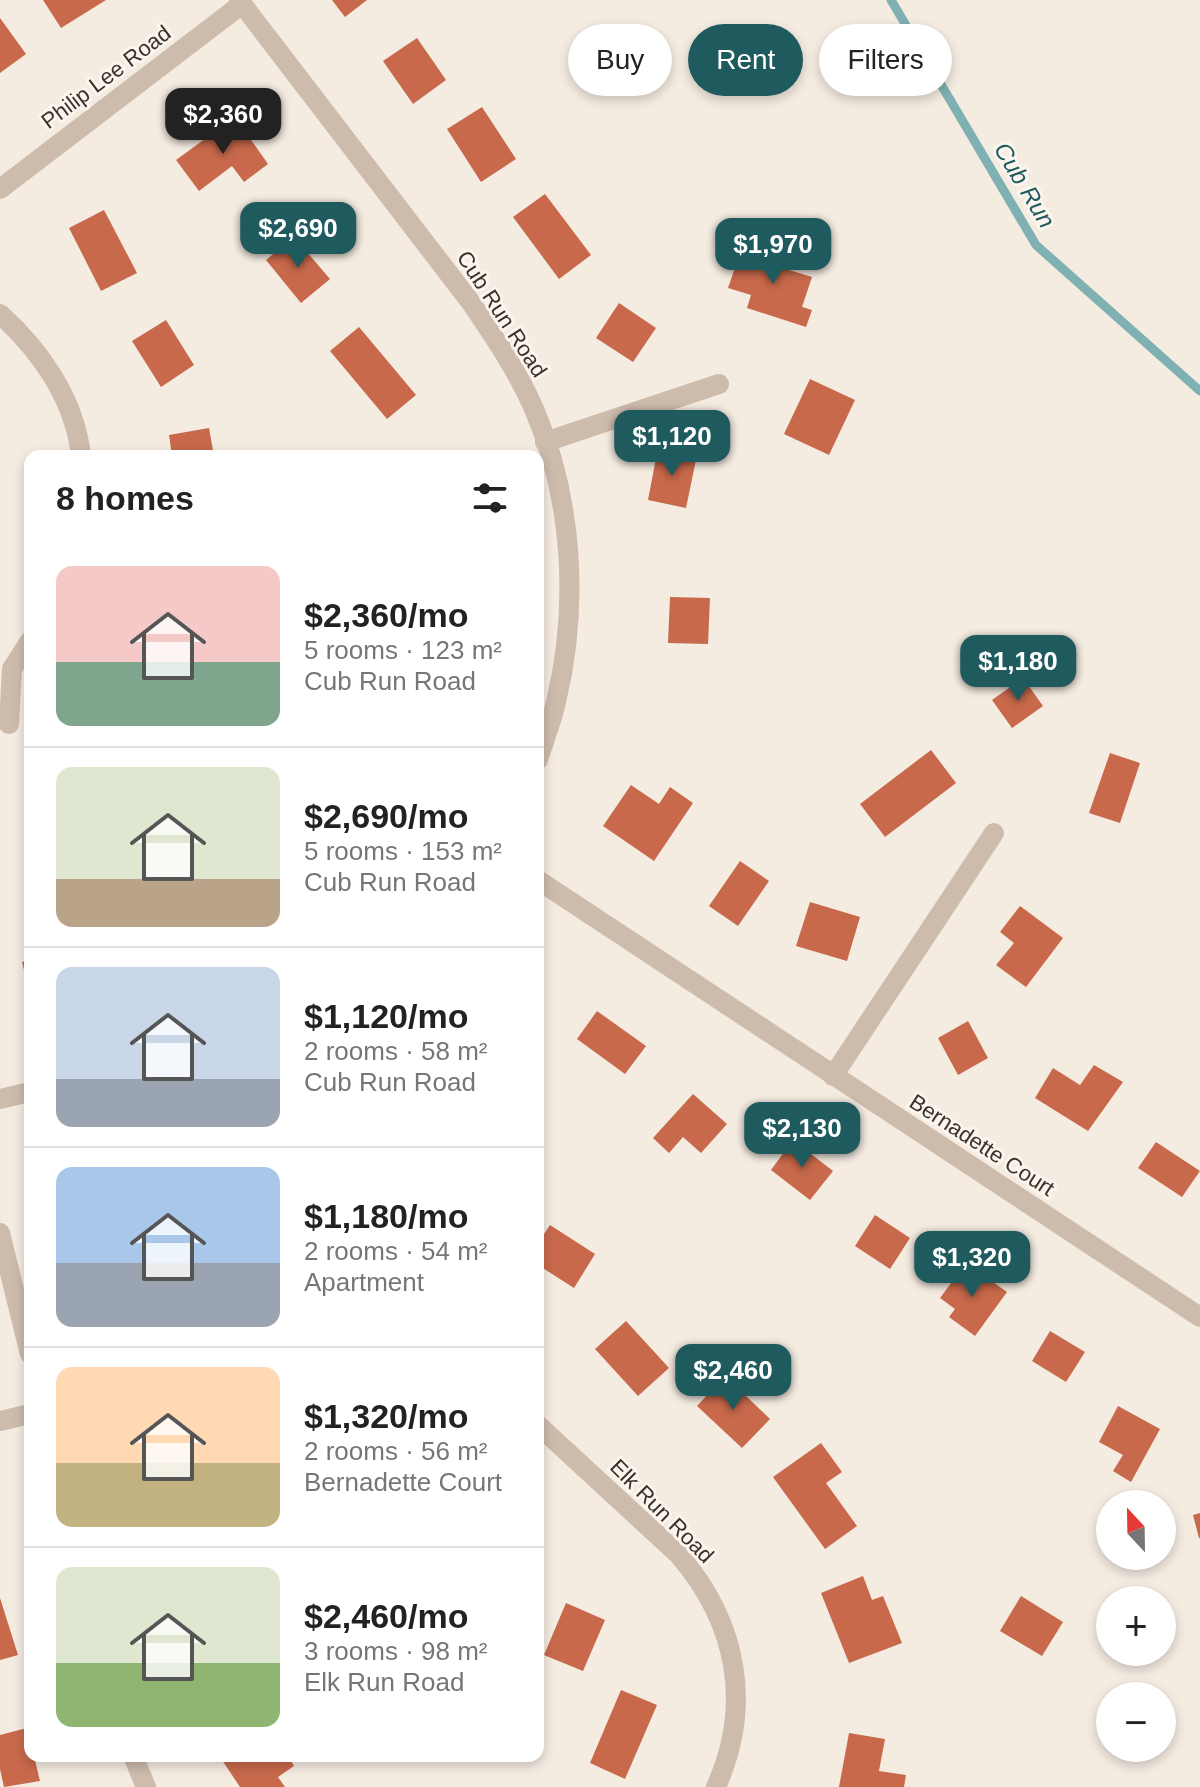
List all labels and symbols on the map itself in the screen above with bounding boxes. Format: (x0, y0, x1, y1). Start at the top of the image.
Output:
street label: Philip Lee Road (36, 20, 176, 134)
pin: $2,360 (158, 88, 288, 156)
water label: Cub Run (989, 137, 1061, 233)
pin: $2,690 (233, 202, 363, 270)
pin: $1,970 (708, 218, 838, 286)
street label: Cub Run Road (452, 246, 552, 382)
pin: $1,120 (607, 410, 737, 478)
pin: $1,180 (953, 635, 1083, 703)
street label: Bernadette Court (905, 1089, 1059, 1201)
pin: $2,130 (737, 1102, 867, 1170)
pin: $1,320 (907, 1231, 1037, 1299)
pin: $2,460 (668, 1344, 798, 1412)
street label: Elk Run Road (605, 1454, 719, 1568)
north arrow (1096, 1490, 1176, 1570)

